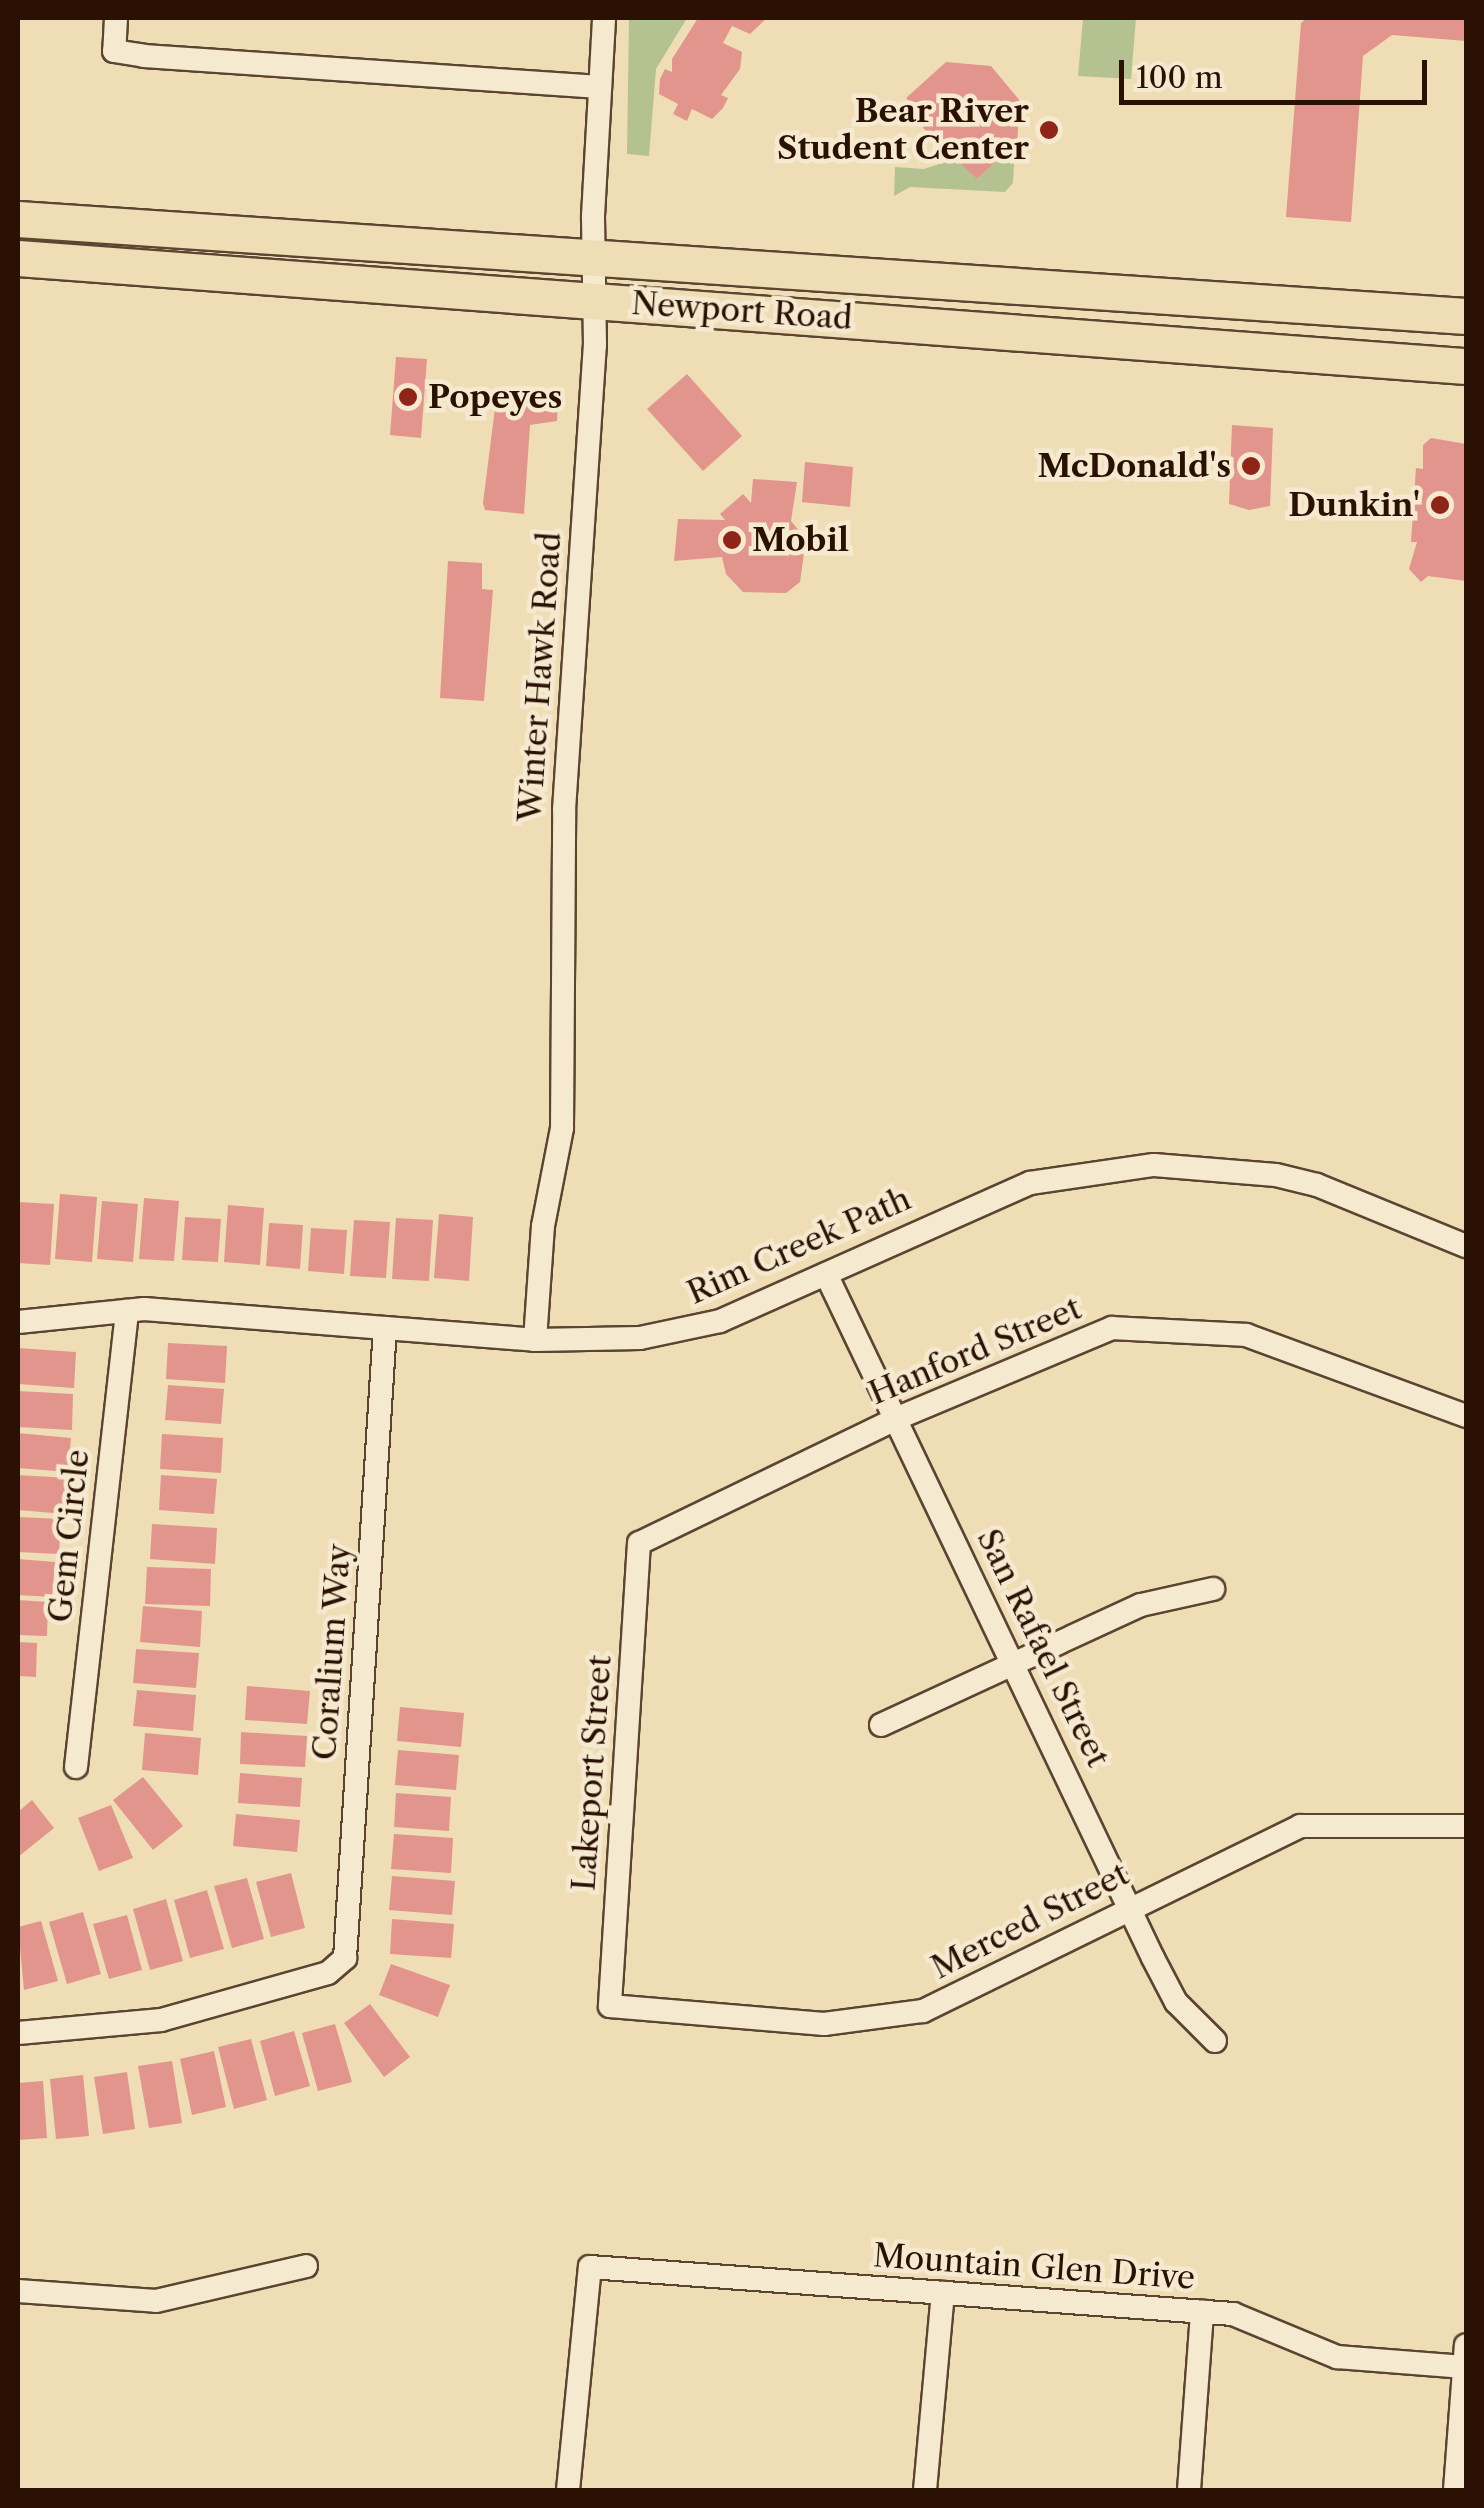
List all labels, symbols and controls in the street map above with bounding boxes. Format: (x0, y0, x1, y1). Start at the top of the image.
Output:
scale bar (1124, 40, 1432, 102)
text: 100 m (1136, 59, 1223, 96)
place label: Bear River Student Center (777, 93, 1029, 168)
marker: Bear River Student Center (1038, 119, 1060, 141)
street label: Newport Road (630, 284, 854, 338)
place label: Popeyes (428, 378, 562, 416)
marker: Popeyes (397, 386, 419, 408)
place label: McDonald's (1038, 447, 1231, 485)
marker: McDonald's (1240, 455, 1262, 477)
place label: Dunkin' (1288, 486, 1420, 524)
marker: Dunkin' (1429, 494, 1451, 516)
place label: Mobil (752, 521, 849, 559)
marker: Mobil (721, 529, 743, 551)
street label: Winter Hawk Road (511, 530, 569, 824)
street label: Rim Creek Path (681, 1179, 917, 1313)
street label: Hanford Street (863, 1289, 1087, 1413)
street label: Gem Circle (41, 1448, 97, 1624)
street label: San Rafael Street (969, 1523, 1117, 1773)
street label: Coralium Way (305, 1542, 359, 1762)
street label: Lakeport Street (565, 1654, 619, 1892)
street label: Merced Street (925, 1855, 1135, 1987)
street label: Mountain Glen Drive (872, 2237, 1196, 2297)

